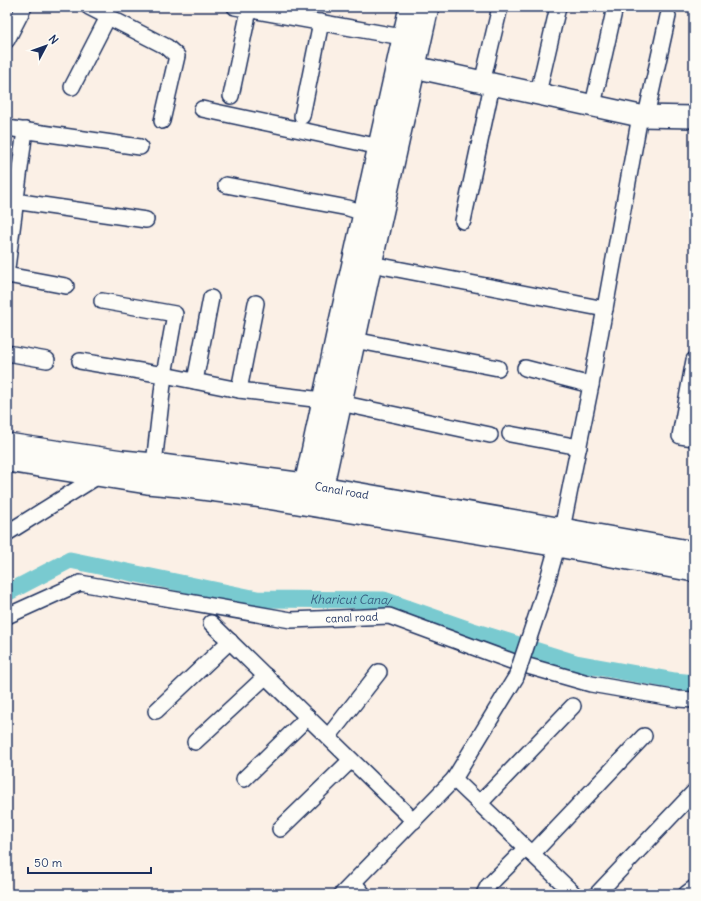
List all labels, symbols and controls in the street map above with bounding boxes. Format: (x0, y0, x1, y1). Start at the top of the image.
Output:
north arrow (26, 26, 66, 66)
text: N (46, 32, 61, 47)
street label: Canal road (314, 479, 370, 502)
water label: Kharicut Canal (310, 591, 394, 609)
street label: canal road (325, 609, 379, 626)
scale bar (28, 849, 151, 875)
text: 50 m (34, 855, 63, 870)

